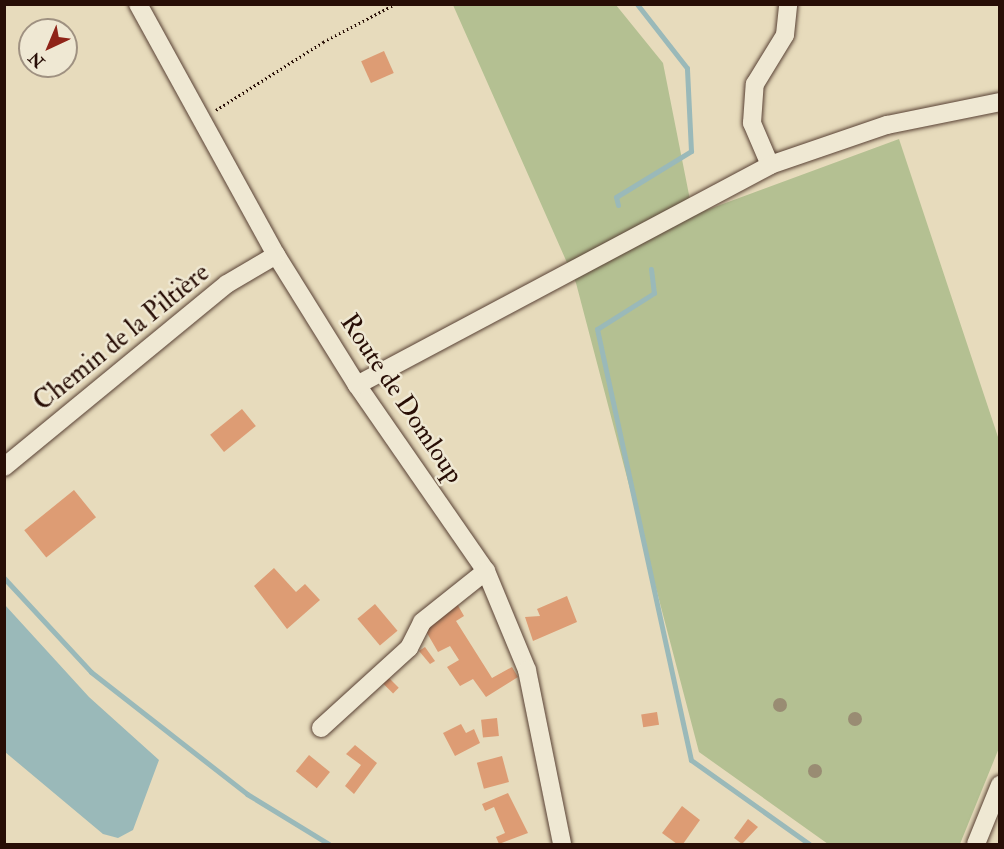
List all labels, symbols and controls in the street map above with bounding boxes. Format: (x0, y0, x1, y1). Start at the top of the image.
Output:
north arrow (18, 18, 78, 78)
text: N (25, 47, 49, 72)
street label: Chemin de la Piltière (28, 258, 216, 418)
street label: Route de Domloup (333, 308, 469, 490)

